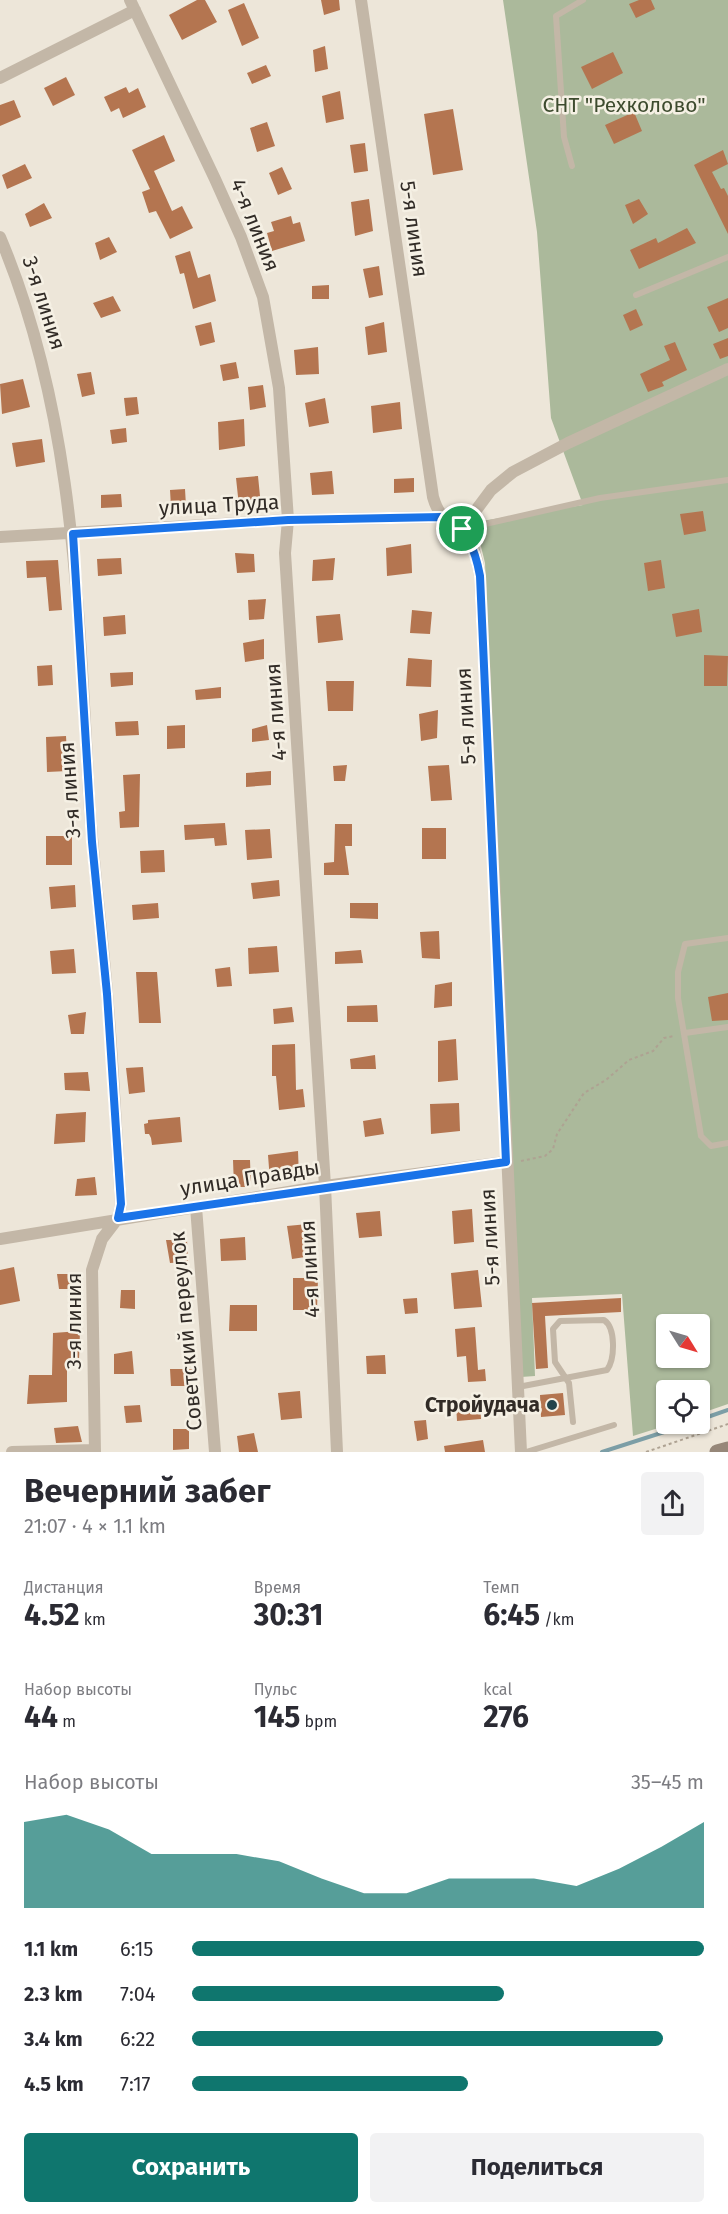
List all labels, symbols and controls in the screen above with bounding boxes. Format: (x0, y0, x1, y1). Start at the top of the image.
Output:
park label: СНТ "Рехколово" (542, 92, 706, 118)
street label: 4-я линия (225, 175, 285, 275)
street label: 5-я линия (394, 179, 434, 279)
street label: 3-я линия (17, 253, 71, 353)
street label: улица Труда (158, 489, 280, 521)
pin (436, 503, 487, 554)
icon: arrive (445, 512, 478, 545)
street label: 4-я линия (260, 662, 292, 762)
street label: 5-я линия (450, 667, 482, 765)
street label: 3-я линия (54, 741, 86, 839)
street label: улица Правды (178, 1154, 322, 1202)
street label: 5-я линия (474, 1188, 506, 1286)
street label: 4-я линия (294, 1219, 326, 1319)
street label: Советский переулок (164, 1230, 208, 1432)
street label: 3-я линия (61, 1272, 87, 1370)
north arrow (656, 1314, 710, 1368)
map controls (656, 1314, 710, 1434)
button: locate (656, 1380, 710, 1434)
place label: Стройудача (425, 1392, 540, 1418)
marker: Стройудача (545, 1398, 559, 1412)
text: Вечерний забег (24, 1471, 270, 1511)
button: share (641, 1472, 704, 1535)
text: 21:07 · 4 × 1.1 km (24, 1514, 166, 1538)
text: Дистанция (24, 1578, 104, 1597)
text: Время (254, 1578, 301, 1597)
text: Темп (483, 1578, 520, 1597)
text: 4.52 (24, 1597, 80, 1633)
text: 30:31 (254, 1597, 323, 1633)
text: 6:45 (483, 1597, 540, 1633)
text: km (80, 1610, 106, 1629)
text: /km (540, 1610, 575, 1629)
text: Набор высоты (24, 1680, 132, 1699)
text: Пульс (254, 1680, 297, 1699)
text: kcal (483, 1680, 512, 1699)
text: 44 (24, 1699, 58, 1735)
text: 145 (254, 1699, 300, 1735)
text: 276 (483, 1699, 529, 1735)
text: m (58, 1712, 76, 1731)
text: bpm (300, 1712, 337, 1731)
text: Набор высоты (24, 1770, 159, 1794)
text: 35–45 m (631, 1770, 704, 1794)
text: 1.1 km (24, 1937, 78, 1961)
text: 6:15 (120, 1937, 153, 1961)
text: 2.3 km (24, 1982, 83, 2006)
text: 7:04 (120, 1982, 155, 2006)
text: 3.4 km (24, 2027, 83, 2051)
text: 6:22 (120, 2027, 155, 2051)
text: 4.5 km (24, 2072, 84, 2096)
text: 7:17 (120, 2072, 150, 2096)
button: Сохранить (24, 2133, 358, 2202)
button: Поделиться (370, 2133, 704, 2202)

